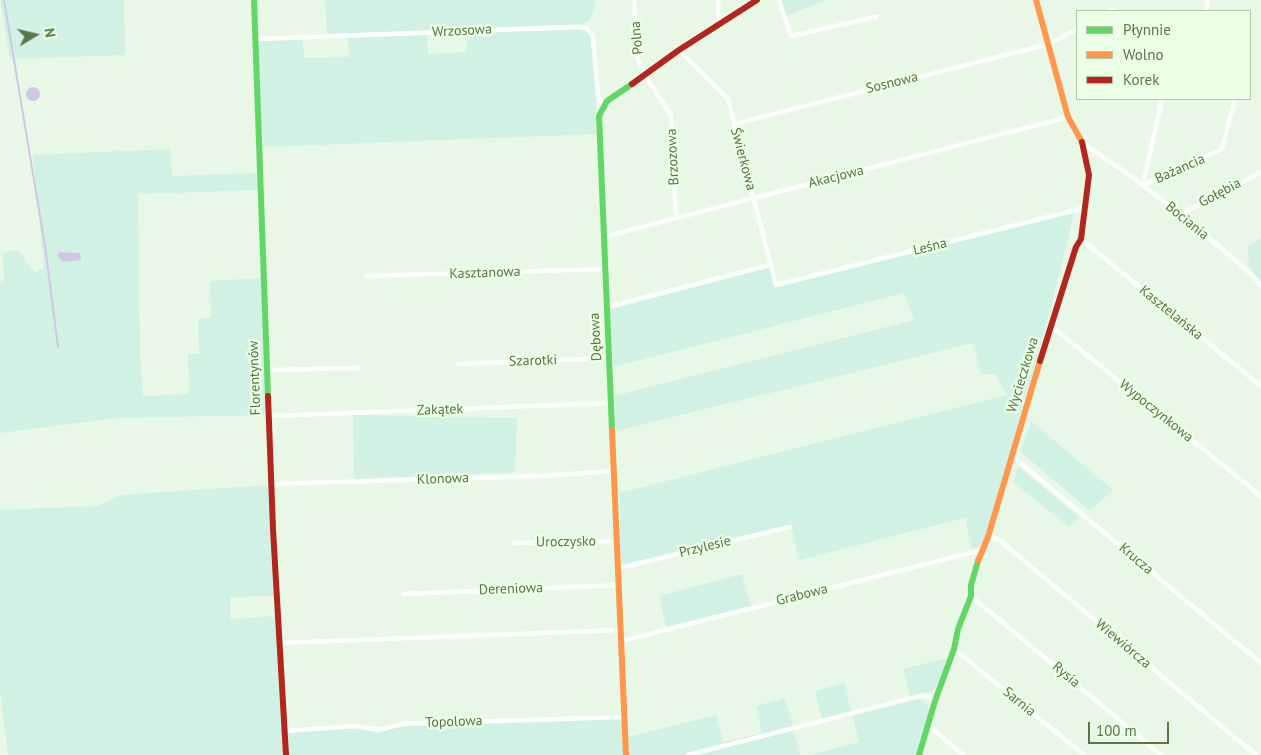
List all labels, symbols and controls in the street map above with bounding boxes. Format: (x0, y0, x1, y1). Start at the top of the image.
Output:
north arrow (10, 10, 60, 60)
legend (1076, 10, 1251, 100)
text: Płynnie (1123, 20, 1171, 39)
street label: Wrzosowa (432, 21, 492, 41)
street label: Polna (627, 21, 647, 55)
text: N (40, 27, 59, 39)
text: Wolno (1123, 45, 1163, 64)
street label: Sosnowa (864, 68, 920, 98)
text: Korek (1123, 70, 1159, 89)
street label: Świerkowa (727, 126, 759, 192)
street label: Brzozowa (663, 128, 683, 186)
street label: Bażancia (1152, 151, 1208, 187)
street label: Akacjowa (807, 162, 865, 192)
street label: Gołębia (1196, 175, 1244, 211)
street label: Bociania (1162, 198, 1212, 244)
street label: Leśna (911, 235, 949, 259)
street label: Kasztanowa (449, 263, 521, 283)
street label: Kasztelańska (1136, 282, 1206, 344)
street label: Dębowa (586, 312, 606, 362)
street label: Wycieczkowa (1004, 335, 1042, 415)
street label: Florentynów (245, 340, 265, 416)
street label: Szarotki (509, 352, 557, 370)
street label: Wypoczynkowa (1116, 376, 1196, 446)
street label: Zakątek (417, 401, 463, 419)
street label: Klonowa (417, 470, 469, 488)
street label: Przylesie (677, 532, 733, 562)
street label: Uroczysko (536, 533, 596, 551)
street label: Krucza (1115, 540, 1157, 578)
street label: Dereniowa (479, 579, 543, 599)
street label: Grabowa (775, 581, 829, 609)
street label: Wiewiórcza (1092, 616, 1154, 672)
street label: Rysia (1049, 659, 1083, 691)
street label: Sarnia (999, 684, 1039, 720)
scale bar (1091, 712, 1172, 744)
street label: Topolowa (425, 713, 483, 731)
text: 100 m (1096, 721, 1137, 740)

